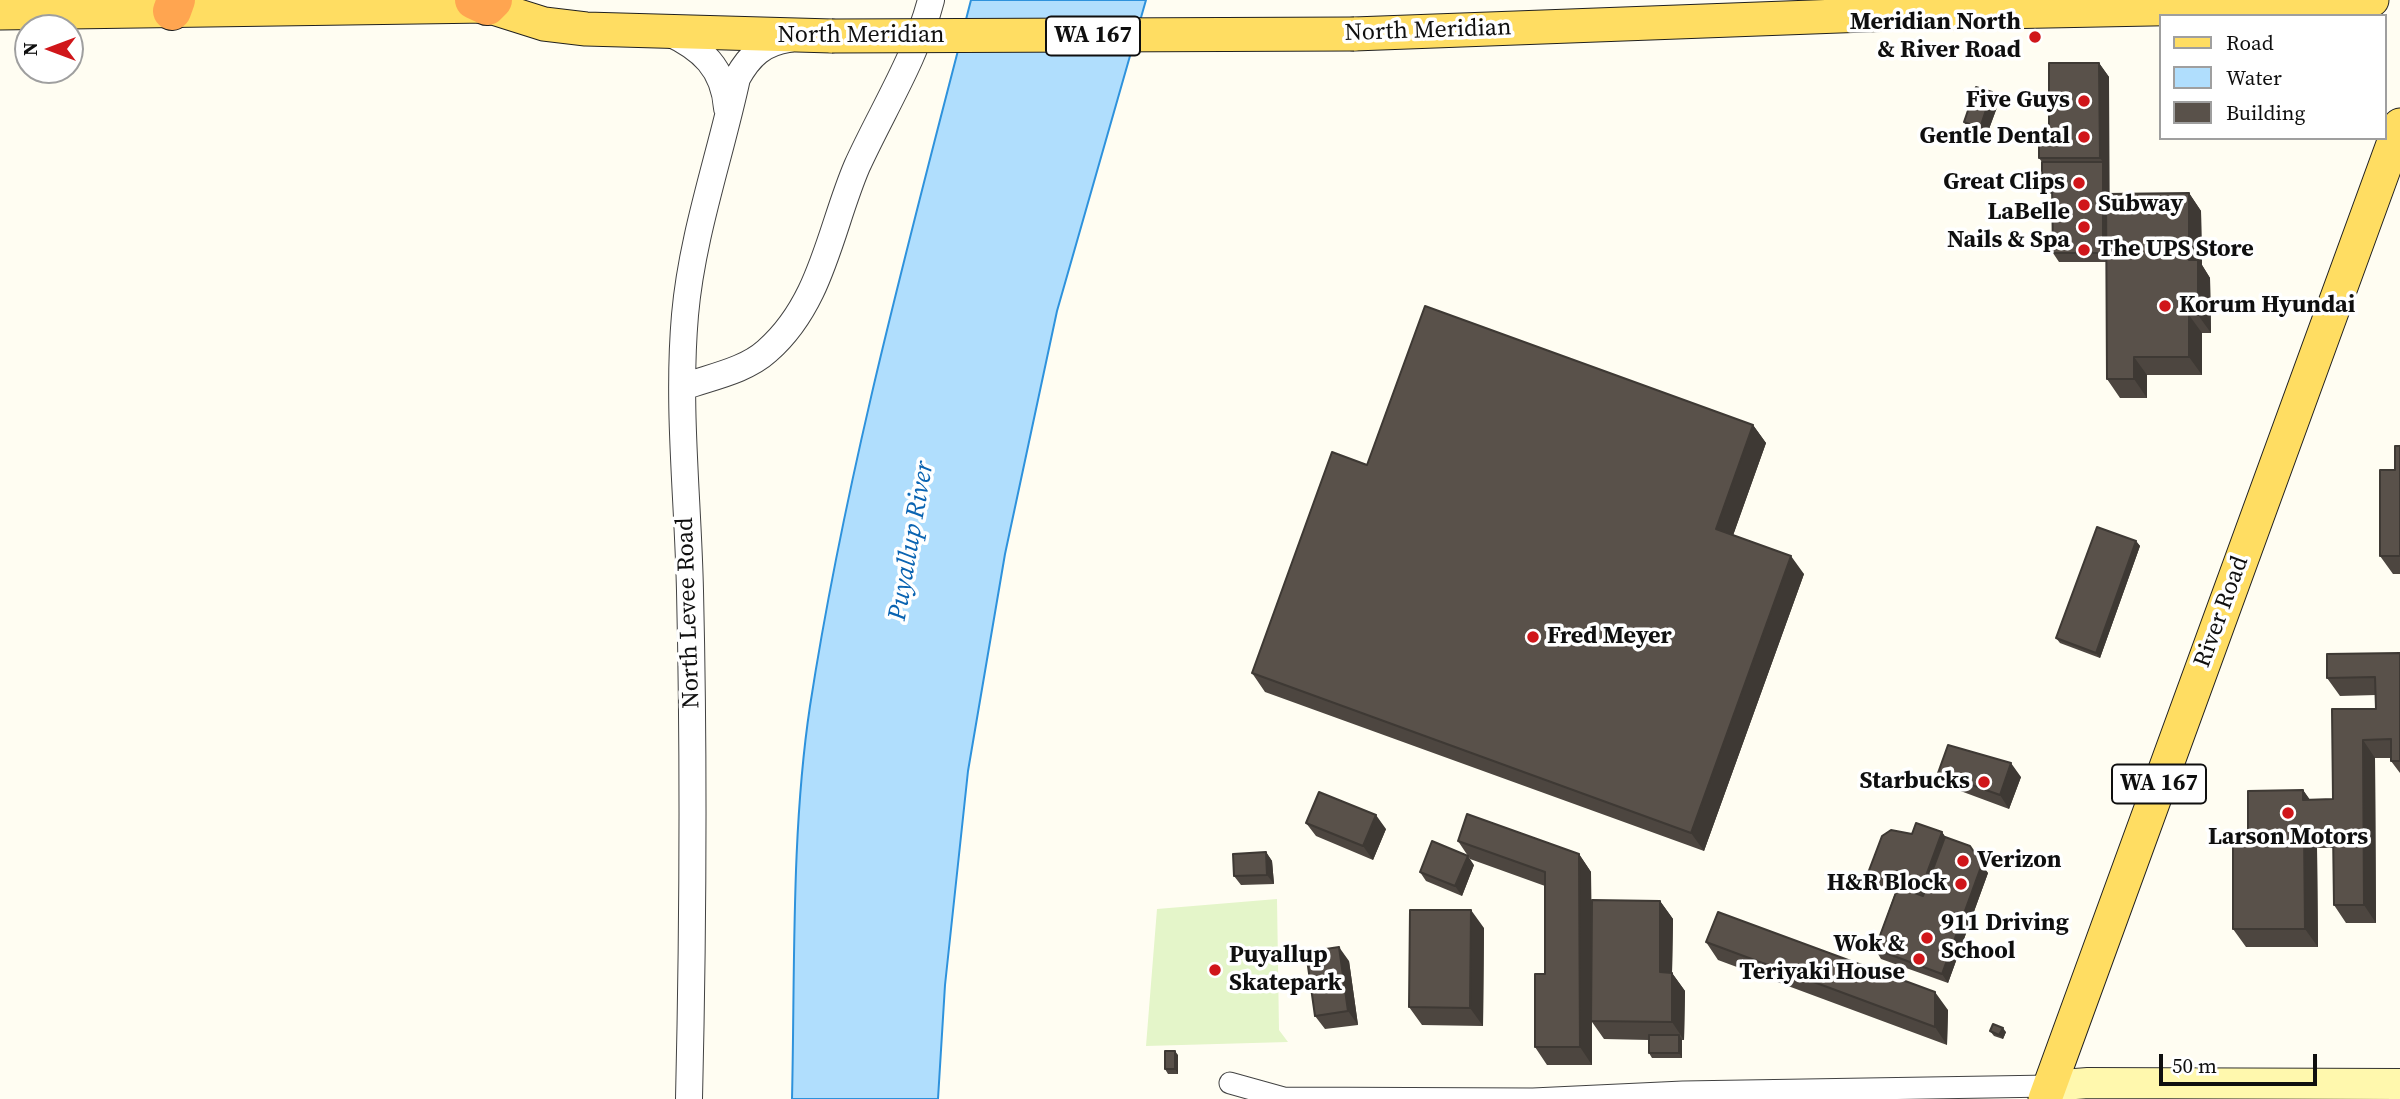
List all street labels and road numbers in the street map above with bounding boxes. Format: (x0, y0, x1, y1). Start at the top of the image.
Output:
street label: North Meridian (1344, 14, 1512, 48)
road number: WA 167 (1046, 17, 1140, 56)
street label: North Meridian (777, 22, 945, 50)
street label: North Levee Road (671, 517, 707, 709)
street label: River Road (2189, 552, 2255, 672)
road number: WA 167 (2112, 764, 2206, 804)

